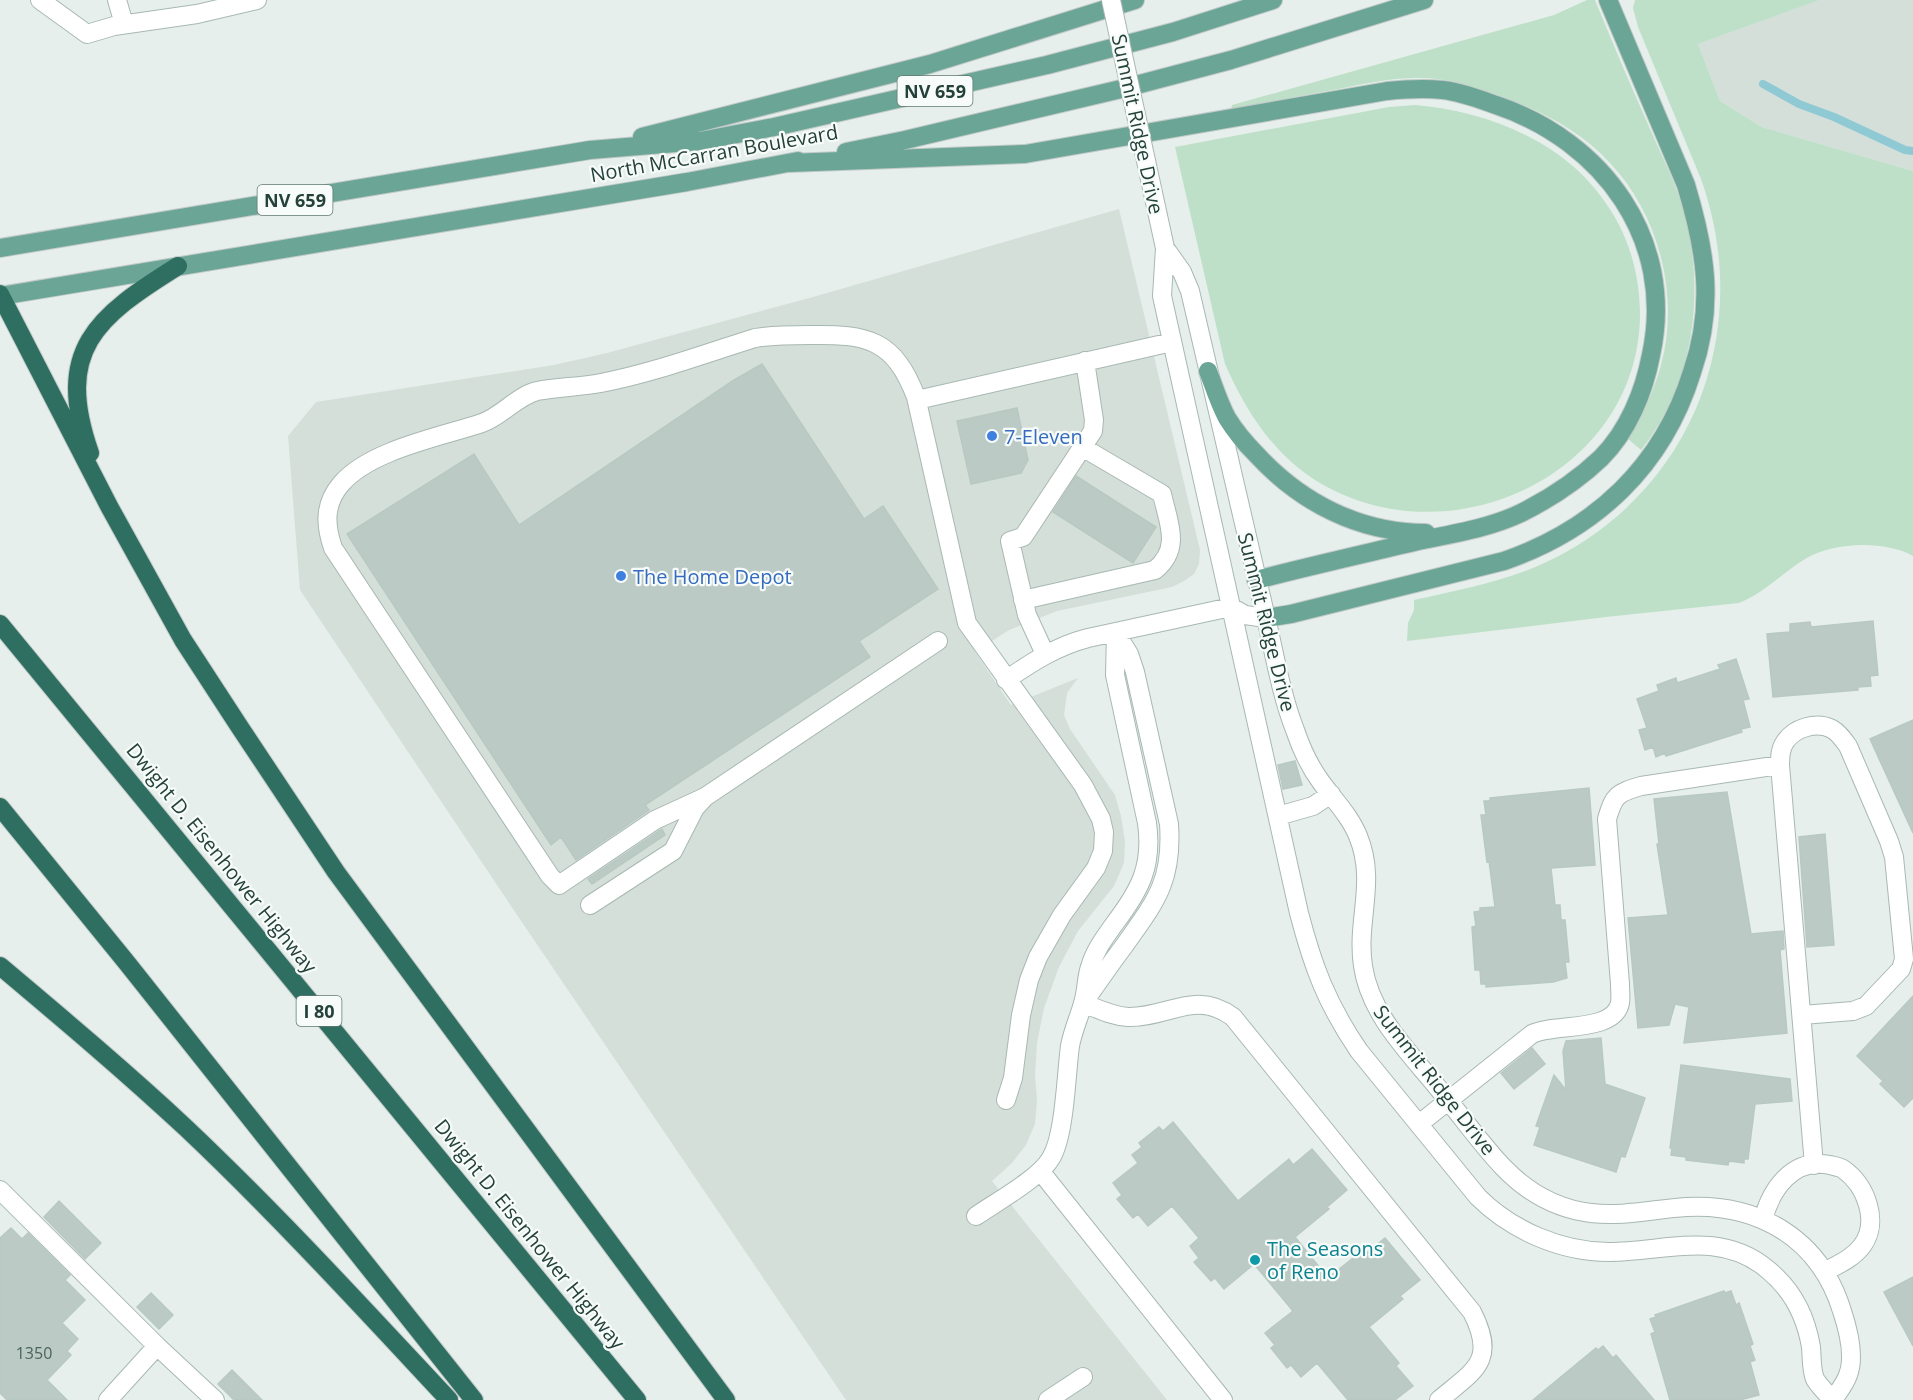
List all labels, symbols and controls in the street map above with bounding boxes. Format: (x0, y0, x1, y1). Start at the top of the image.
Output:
street label: Summit Ridge Drive (1106, 31, 1170, 217)
road number: NV 659 (898, 76, 972, 106)
street label: North McCarran Boulevard (588, 118, 840, 188)
road number: NV 659 (258, 185, 332, 215)
place label: 7-Eleven (1004, 423, 1083, 450)
marker: 7-Eleven (985, 429, 999, 443)
street label: Summit Ridge Drive (1232, 530, 1302, 714)
place label: The Home Depot (633, 563, 792, 590)
marker: The Home Depot (614, 569, 628, 583)
street label: Dwight D. Eisenhower Highway (121, 737, 324, 979)
road number: I 80 (296, 996, 342, 1026)
street label: Summit Ridge Drive (1368, 999, 1502, 1161)
street label: Dwight D. Eisenhower Highway (429, 1113, 632, 1355)
place label: The Seasons of Reno (1267, 1235, 1383, 1285)
marker: The Seasons of Reno (1248, 1253, 1262, 1267)
house number: 1350 (16, 1342, 52, 1364)

